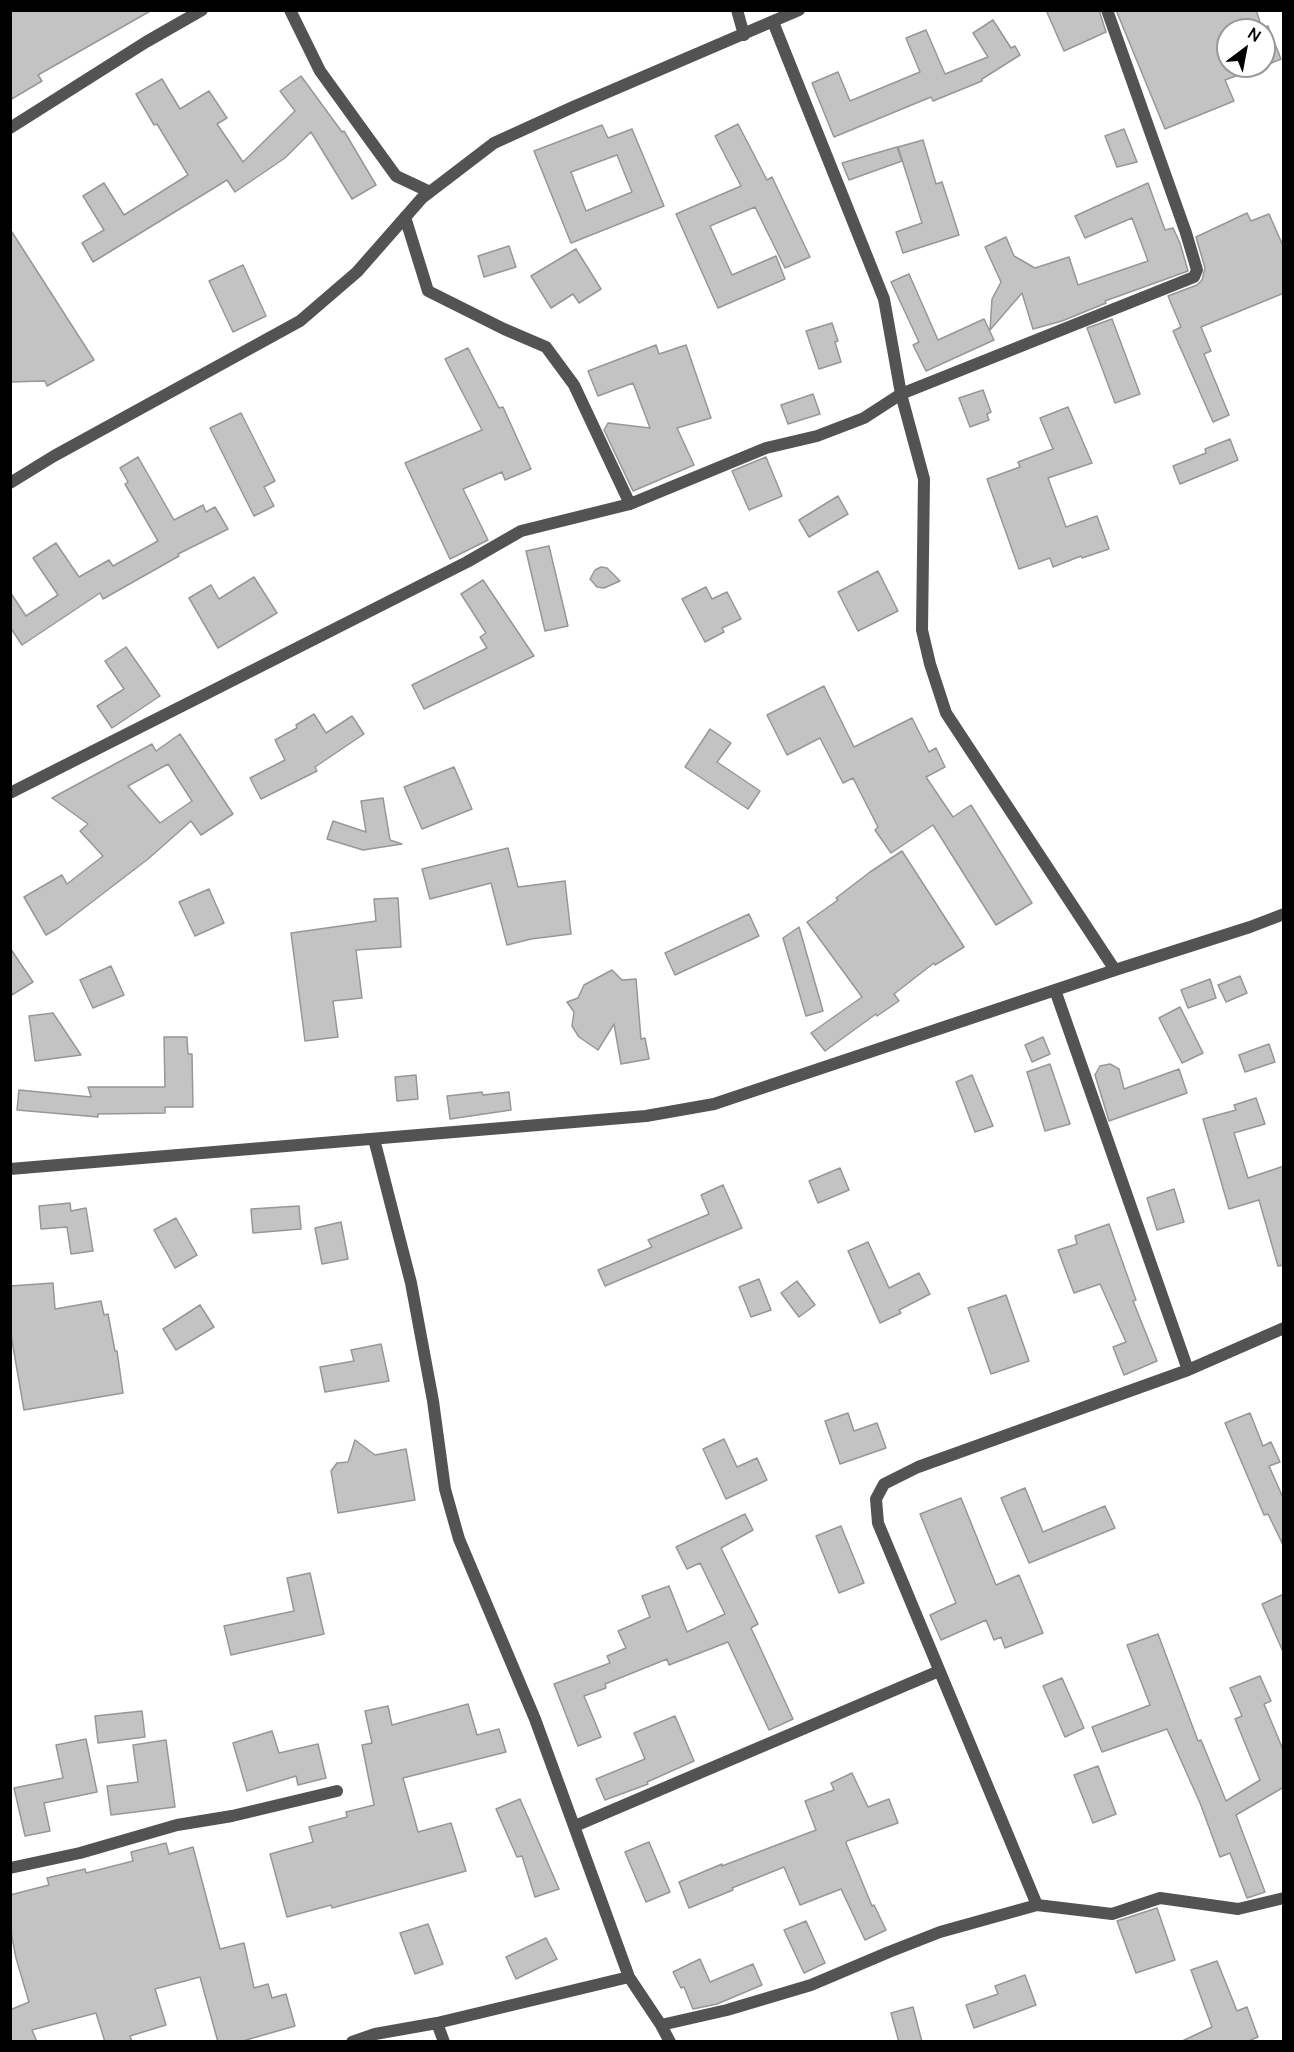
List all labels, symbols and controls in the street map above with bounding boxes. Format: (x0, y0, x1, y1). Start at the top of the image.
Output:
north arrow (1216, 18, 1276, 78)
text: N (1244, 22, 1265, 47)

